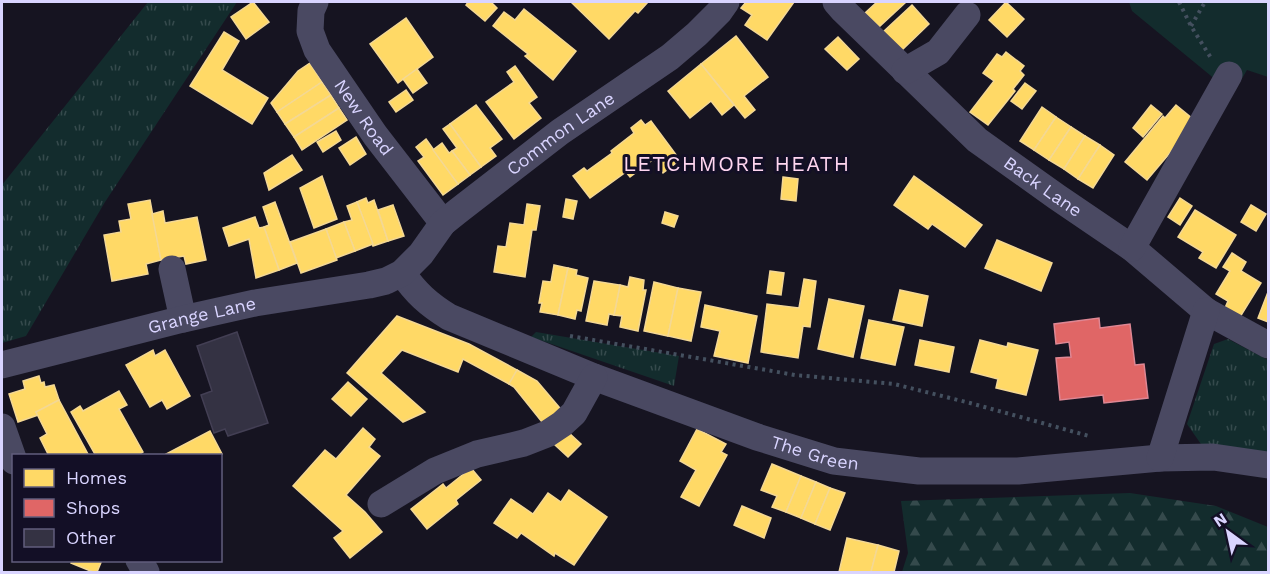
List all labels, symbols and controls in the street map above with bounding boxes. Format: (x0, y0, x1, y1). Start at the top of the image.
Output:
street label: New Road (330, 75, 398, 159)
street label: Common Lane (502, 87, 618, 179)
district label: LETCHMORE HEATH (623, 151, 851, 176)
street label: Back Lane (1000, 152, 1086, 221)
street label: Grange Lane (146, 292, 258, 338)
street label: The Green (769, 431, 860, 474)
legend (12, 454, 222, 562)
text: Homes (66, 467, 127, 488)
text: Shops (66, 497, 120, 518)
north arrow (1198, 502, 1258, 562)
text: N (1210, 509, 1230, 531)
text: Other (66, 527, 116, 548)

